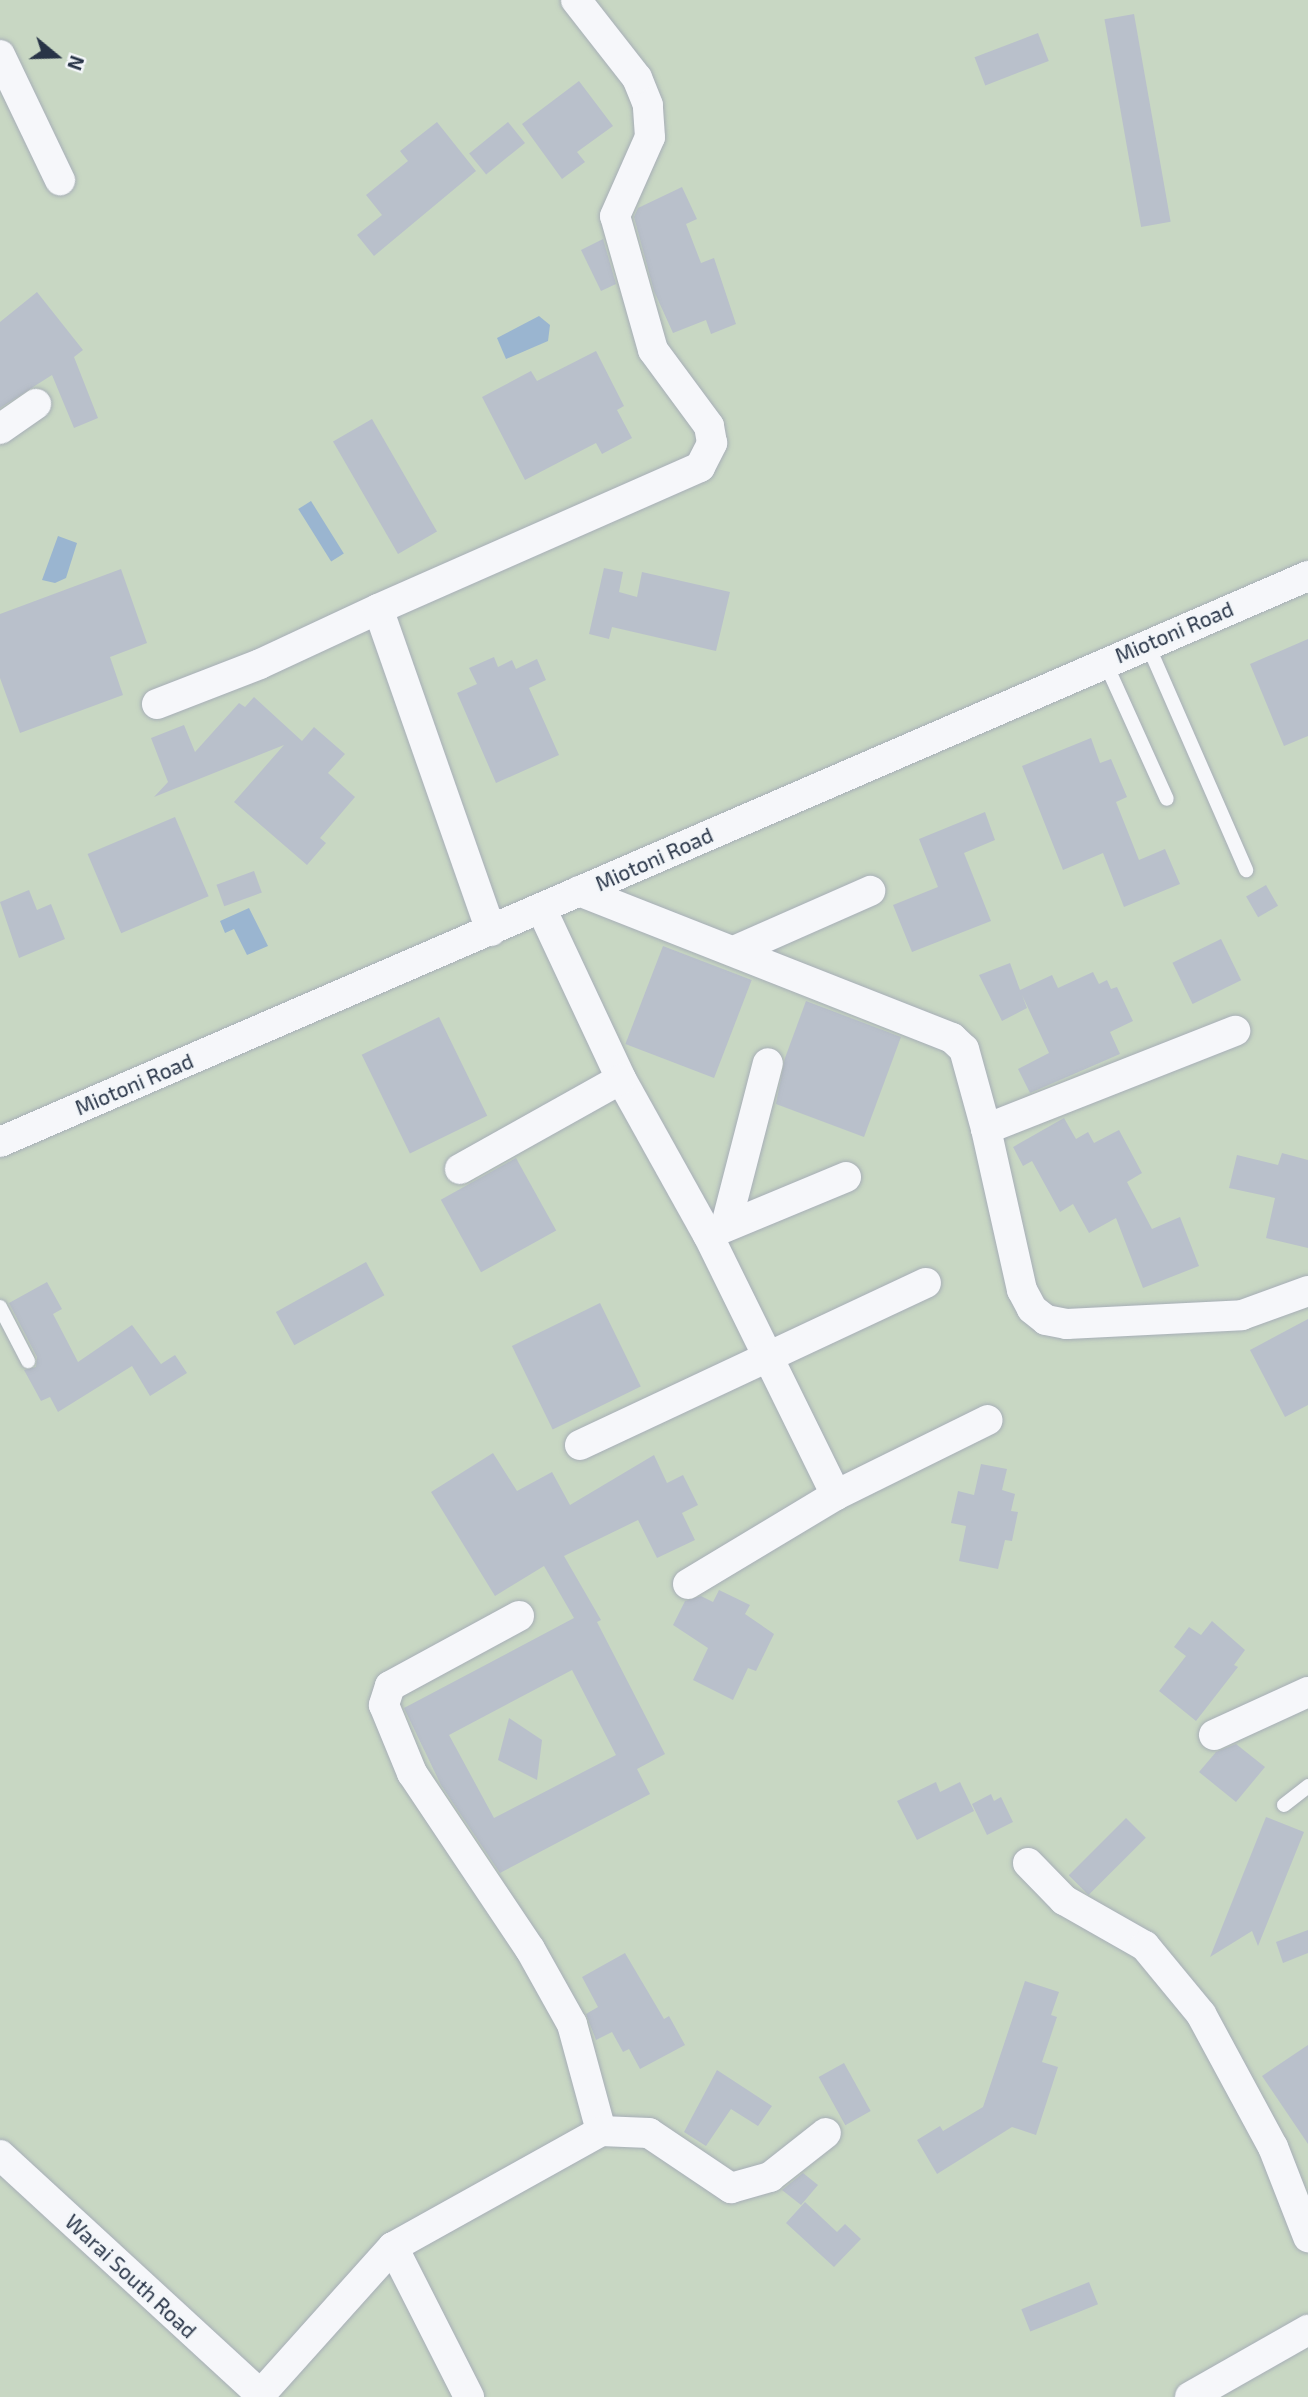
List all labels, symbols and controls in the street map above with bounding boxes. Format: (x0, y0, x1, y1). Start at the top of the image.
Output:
north arrow (21, 21, 91, 91)
text: N (63, 53, 89, 73)
street label: Miotoni Road (1111, 596, 1237, 668)
street label: Miotoni Road (591, 822, 717, 896)
street label: Miotoni Road (71, 1048, 197, 1120)
street label: Warai South Road (60, 2209, 202, 2343)

